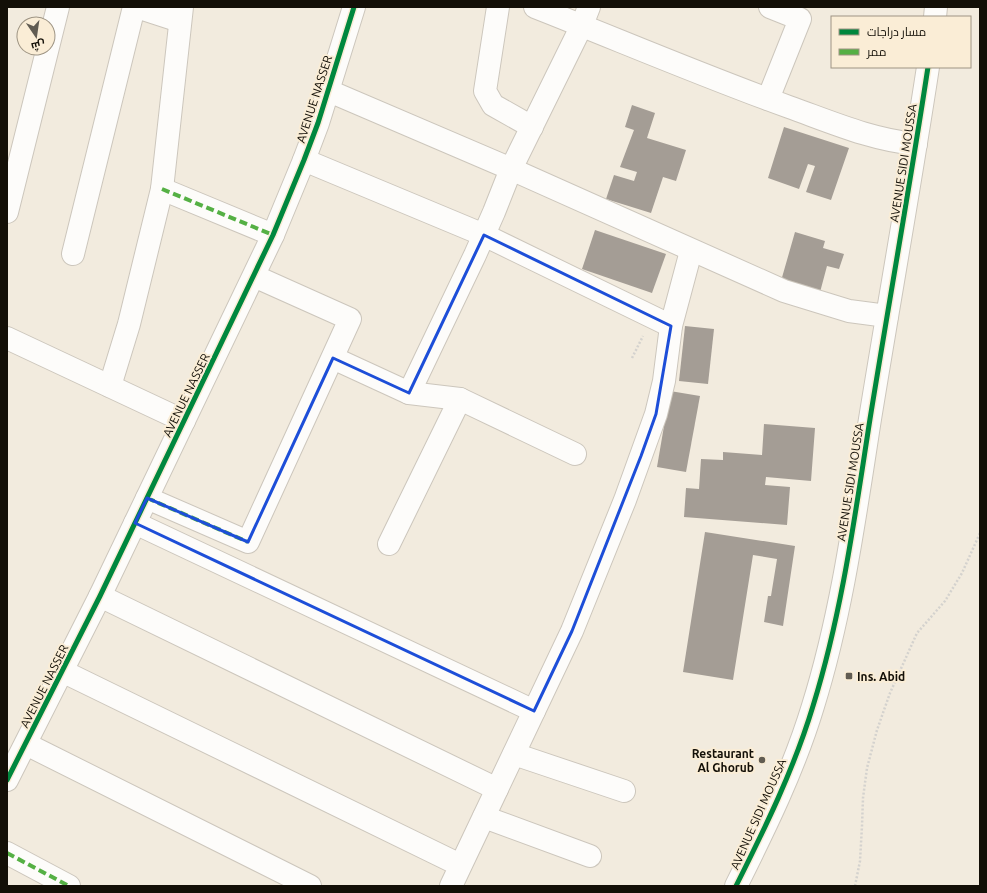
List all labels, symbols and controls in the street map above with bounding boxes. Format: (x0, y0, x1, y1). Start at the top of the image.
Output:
north arrow (16, 16, 56, 56)
legend (831, 16, 971, 68)
text: مسار دراجات (867, 25, 926, 39)
text: ش (30, 37, 46, 53)
text: ممر (866, 45, 886, 59)
street label: AVENUE NASSER (294, 53, 334, 144)
street label: AVENUE SIDI MOUSSA (887, 103, 919, 223)
street label: AVENUE NASSER (160, 351, 212, 439)
street label: AVENUE SIDI MOUSSA (834, 422, 866, 542)
street label: AVENUE NASSER (18, 642, 71, 730)
place label: Ins. Abid (857, 670, 905, 683)
marker: Ins. Abid (844, 671, 854, 681)
place label: Restaurant Al Ghorub (692, 747, 754, 774)
marker: Restaurant Al Ghorub (757, 755, 767, 765)
street label: AVENUE SIDI MOUSSA (728, 756, 788, 871)

